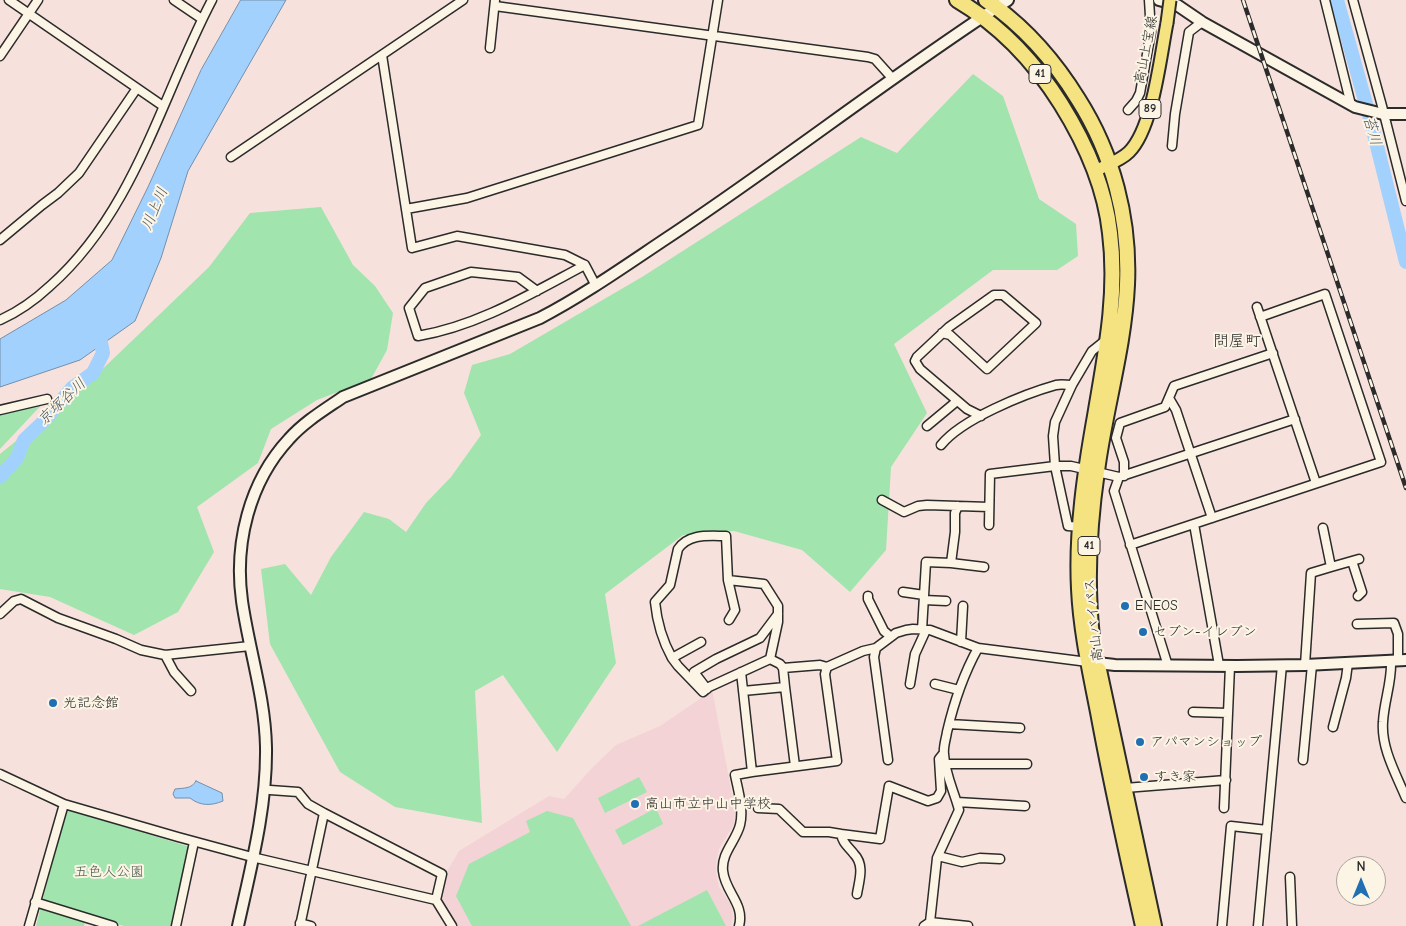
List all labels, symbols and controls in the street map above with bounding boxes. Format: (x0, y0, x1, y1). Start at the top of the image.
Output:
street label: 高山上宝線 (1131, 14, 1161, 86)
road number: 41 (1029, 64, 1051, 84)
road number: 89 (1139, 100, 1161, 118)
water label: 苔川 (1359, 114, 1385, 148)
water label: 川上川 (138, 185, 172, 233)
district label: 問屋町 (1213, 331, 1261, 351)
water label: 京塚谷川 (34, 375, 90, 429)
road number: 41 (1078, 536, 1100, 556)
street label: 高山バイパス (1081, 577, 1107, 663)
place label: ENEOS (1135, 598, 1178, 614)
marker: ENEOS (1119, 600, 1131, 612)
place label: セブン-イレブン (1153, 624, 1257, 640)
marker: セブン-イレブン (1137, 626, 1149, 638)
place label: 光記念館 (63, 695, 119, 711)
marker: 光記念館 (47, 697, 59, 709)
place label: アパマンショップ (1150, 734, 1262, 750)
marker: アパマンショップ (1134, 736, 1146, 748)
place label: すき家 (1154, 769, 1196, 785)
marker: すき家 (1138, 771, 1150, 783)
place label: 高山市立中山中学校 (645, 796, 771, 812)
marker: 高山市立中山中学校 (629, 798, 641, 810)
north arrow (1336, 856, 1386, 906)
text: N (1356, 858, 1366, 875)
park label: 五色人公園 (74, 864, 144, 880)

